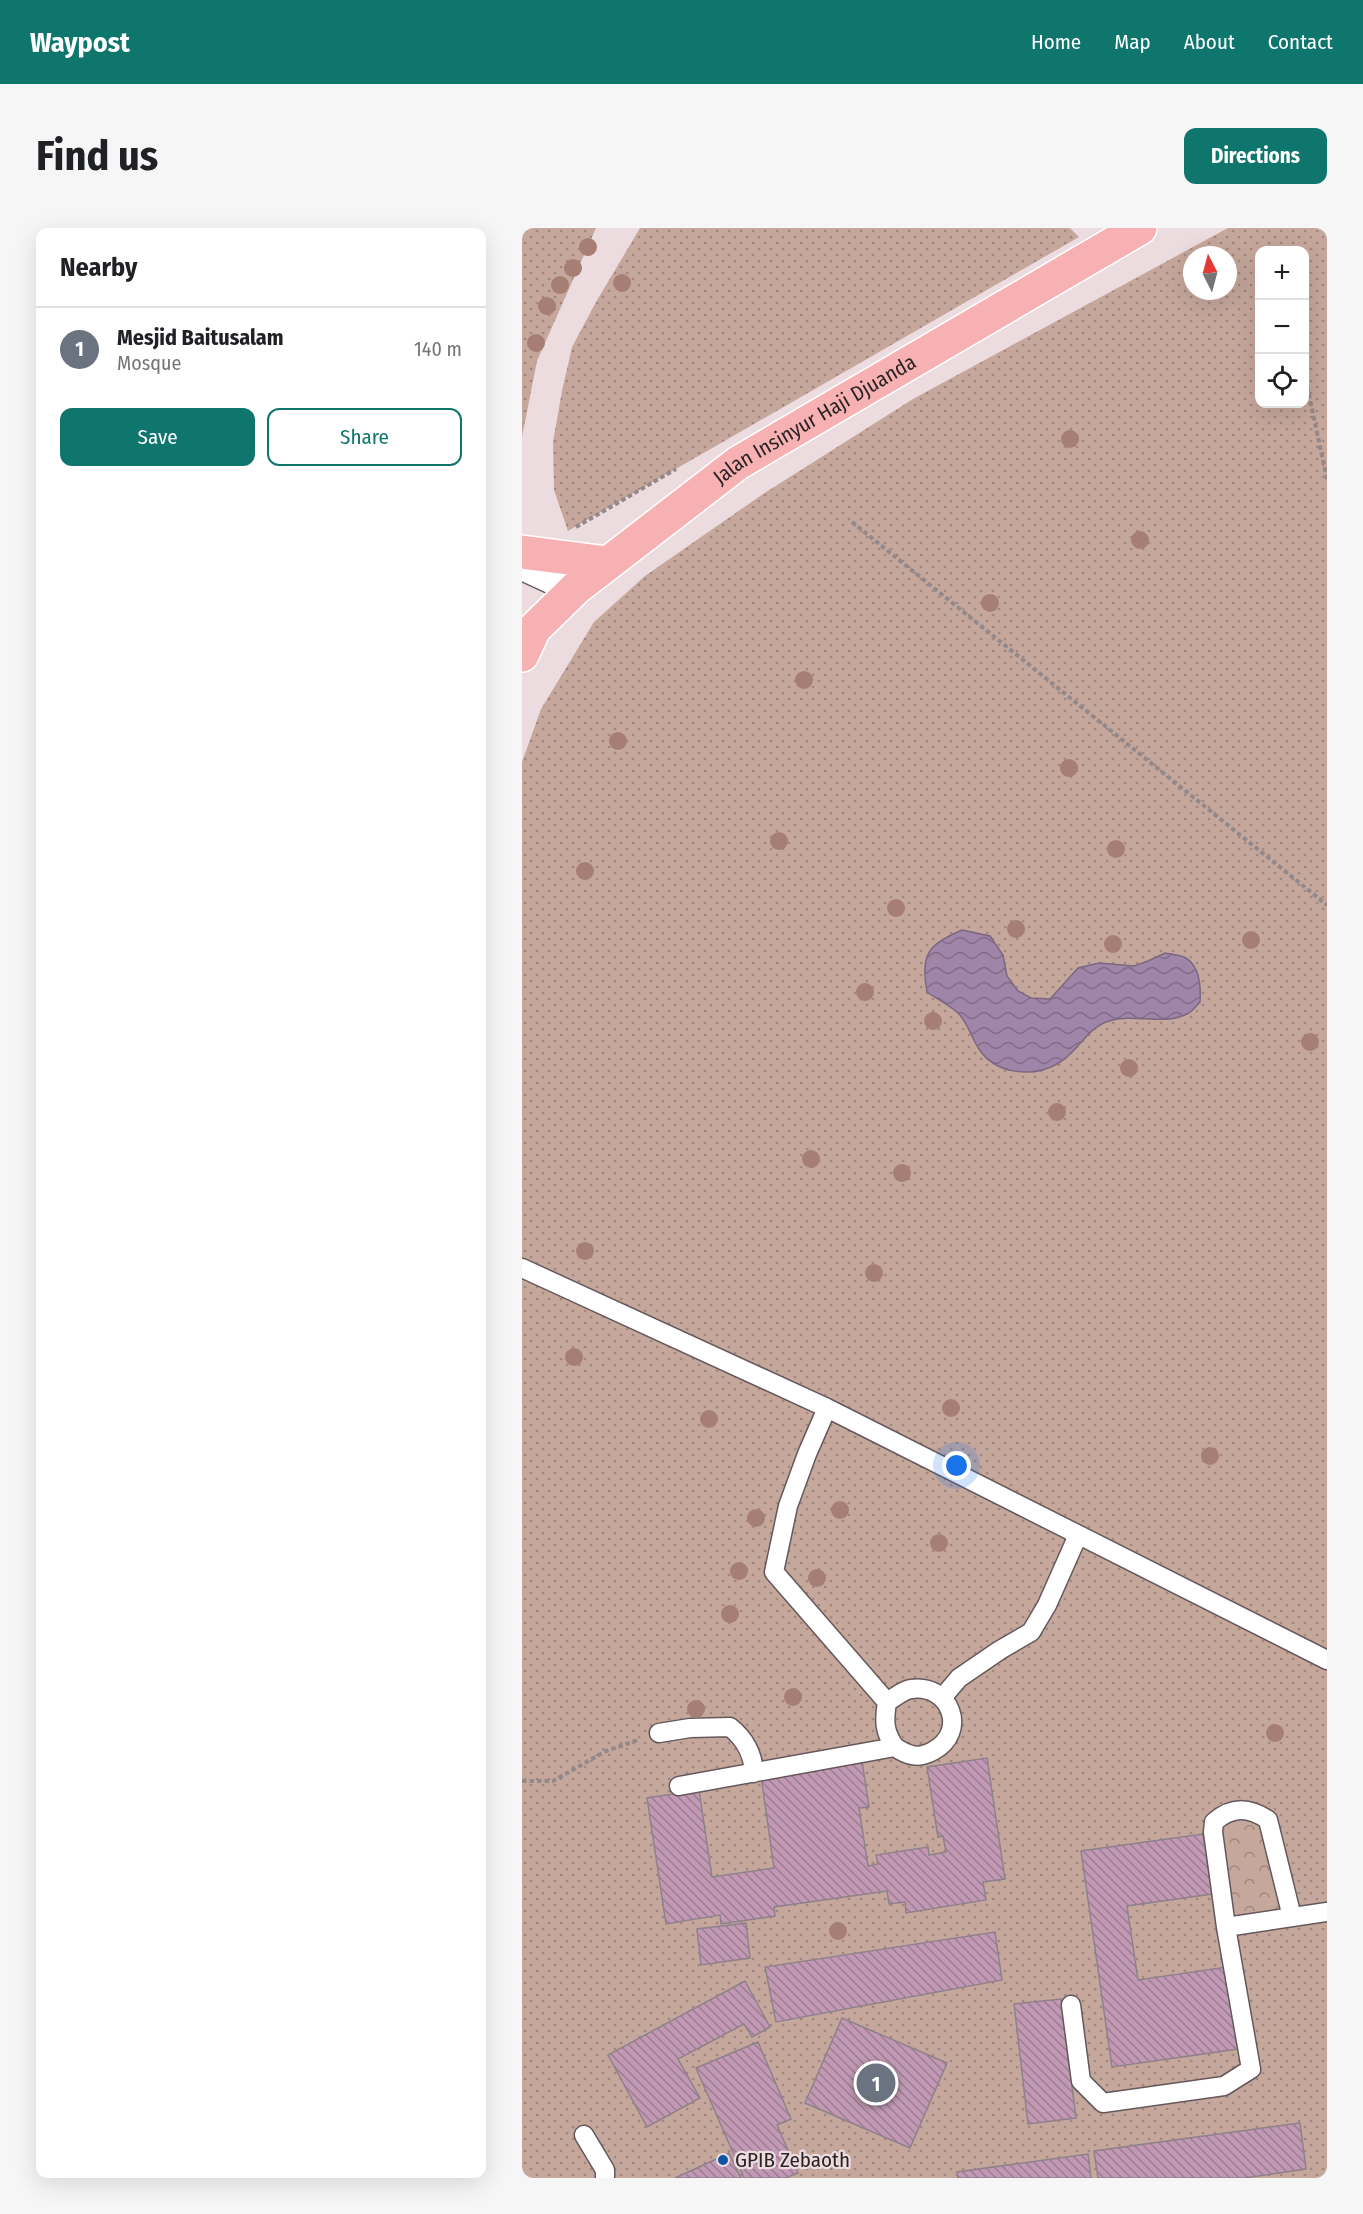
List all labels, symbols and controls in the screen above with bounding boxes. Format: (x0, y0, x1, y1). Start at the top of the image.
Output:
text: Waypost (30, 26, 130, 59)
text: Home (1031, 29, 1081, 55)
text: Map (1114, 29, 1151, 55)
text: About (1184, 29, 1235, 55)
text: Contact (1268, 29, 1333, 55)
button: Directions (1184, 128, 1327, 184)
text: Find us (36, 131, 158, 181)
north arrow (1183, 246, 1237, 300)
map controls (1255, 246, 1309, 408)
button: + (1255, 246, 1309, 300)
text: Nearby (60, 252, 137, 283)
button: − (1255, 300, 1309, 354)
text: Mesjid Baitusalam (117, 324, 284, 351)
text: 1 (75, 337, 84, 361)
text: 140 m (414, 337, 462, 361)
street label: Jalan Insinyur Haji Djuanda (708, 349, 921, 490)
text: Mosque (117, 351, 181, 375)
button: locate (1255, 354, 1309, 408)
button: Save (60, 408, 255, 466)
button: Share (267, 408, 462, 466)
your location (942, 1451, 971, 1480)
pin: 1 (856, 2060, 896, 2106)
place label: GPIB Zebaoth (735, 2147, 850, 2173)
marker: GPIB Zebaoth (716, 2153, 730, 2167)

